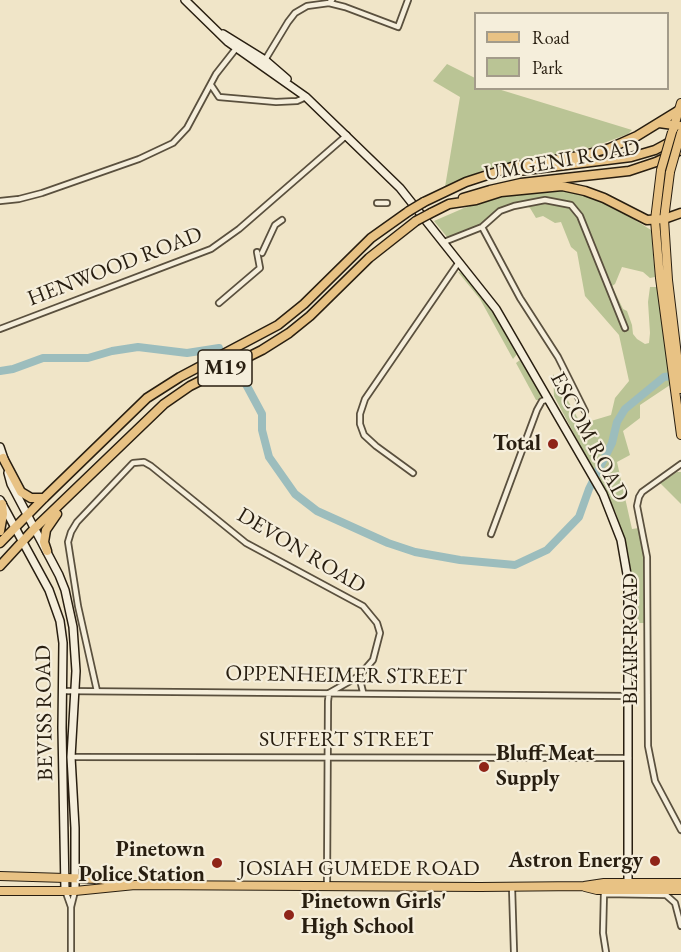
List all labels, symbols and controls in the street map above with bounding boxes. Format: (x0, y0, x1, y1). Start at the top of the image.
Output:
legend (474, 12, 669, 90)
text: Road (532, 26, 570, 49)
text: Park (532, 56, 563, 79)
street label: UMGENI ROAD (482, 134, 642, 188)
street label: HENWOOD ROAD (24, 221, 206, 313)
road number: M19 (198, 350, 252, 386)
street label: ESCOM ROAD (544, 368, 634, 506)
place label: Total (493, 431, 541, 457)
marker: Total (546, 437, 560, 451)
street label: DEVON ROAD (232, 502, 370, 600)
street label: BLAIR ROAD (618, 573, 644, 705)
street label: BEVISS ROAD (31, 645, 59, 781)
street label: OPPENHEIMER STREET (225, 661, 467, 691)
street label: SUFFERT STREET (259, 727, 433, 753)
place label: Bluff Meat Supply (496, 741, 595, 792)
marker: Bluff Meat Supply (477, 760, 491, 774)
place label: Pinetown Police Station (78, 837, 205, 888)
place label: Astron Energy (508, 848, 643, 874)
marker: Astron Energy (648, 854, 662, 868)
marker: Pinetown Police Station (210, 856, 224, 870)
street label: JOSIAH GUMEDE ROAD (239, 856, 479, 882)
place label: Pinetown Girls' High School (301, 889, 446, 940)
marker: Pinetown Girls' High School (282, 908, 296, 922)

